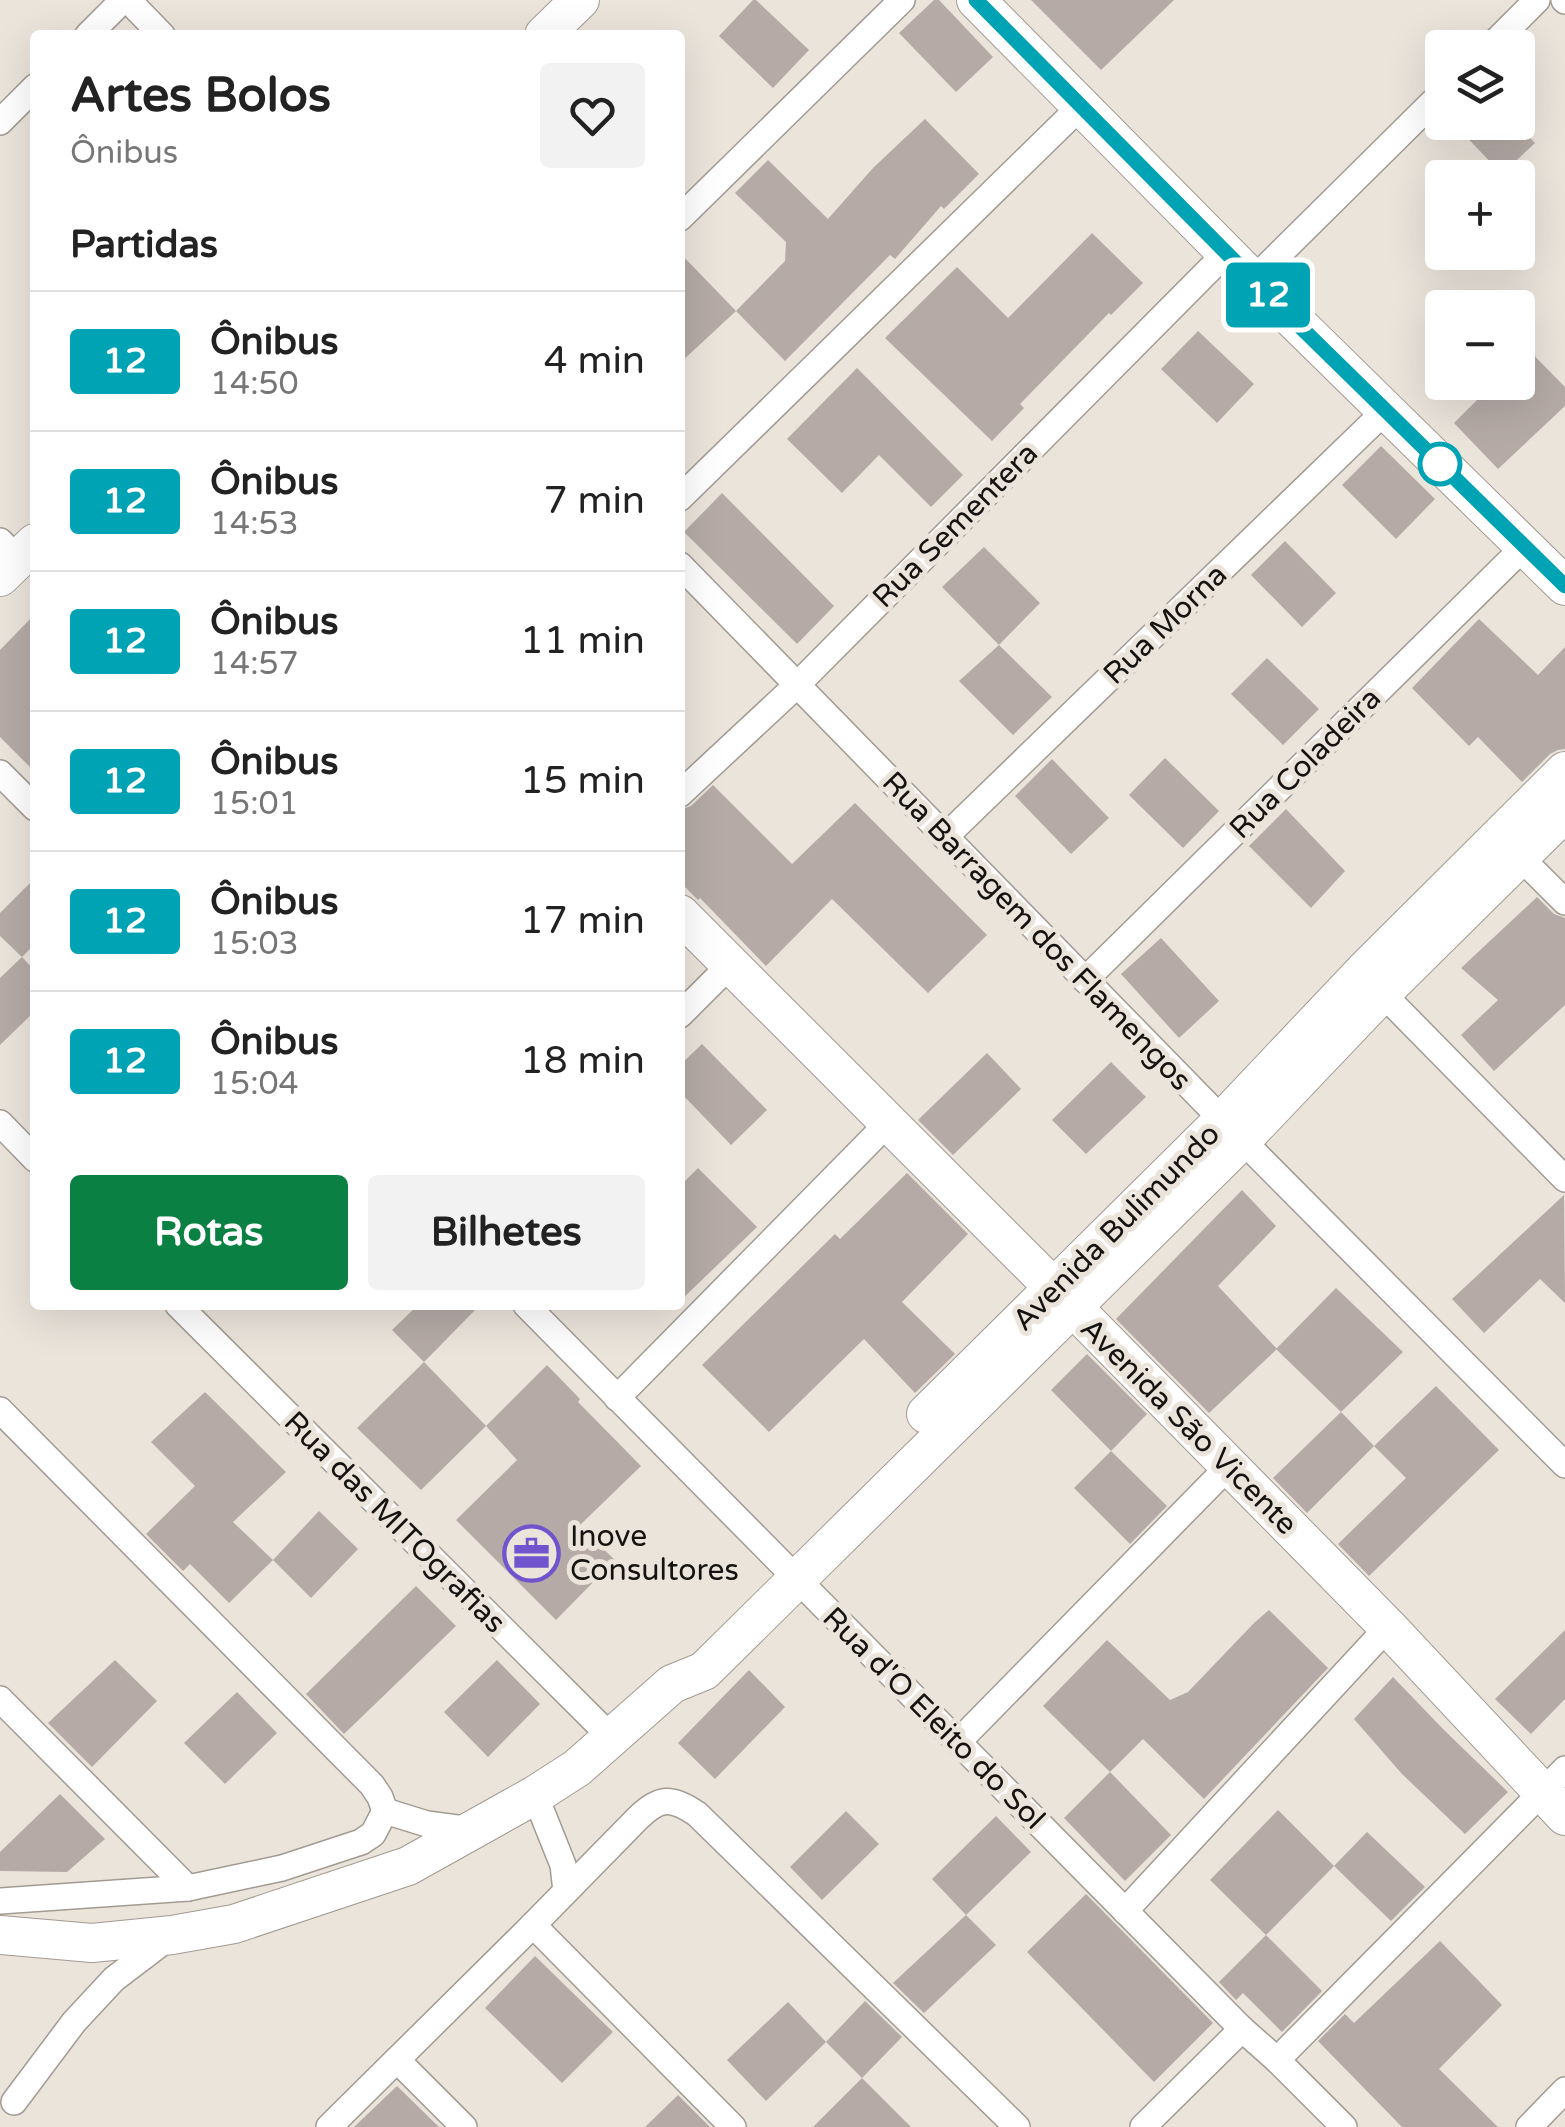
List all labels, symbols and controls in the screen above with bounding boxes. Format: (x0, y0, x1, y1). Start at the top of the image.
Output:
map controls (1425, 30, 1535, 400)
button: layers (1425, 30, 1535, 140)
button: heart (540, 63, 645, 168)
text: Artes Bolos (70, 67, 331, 125)
text: Ônibus (70, 134, 178, 172)
button: + (1425, 160, 1535, 270)
text: Partidas (70, 222, 218, 268)
line badge: 12 (1223, 262, 1313, 328)
text: 12 (1246, 274, 1290, 316)
button: − (1425, 290, 1535, 400)
text: Ônibus (210, 319, 338, 365)
text: 4 min (544, 338, 645, 384)
text: 12 (103, 340, 147, 382)
text: 14:50 (210, 365, 299, 403)
street label: Rua Sementera (865, 435, 1046, 616)
unlabelled marker (1419, 443, 1461, 485)
text: Ônibus (210, 459, 338, 505)
text: 7 min (544, 478, 645, 524)
text: 12 (103, 480, 147, 522)
text: 14:53 (210, 505, 299, 543)
street label: Rua Morna (1096, 556, 1235, 692)
text: Ônibus (210, 599, 338, 645)
text: 11 min (520, 618, 645, 664)
text: 12 (103, 620, 147, 662)
text: 14:57 (210, 645, 299, 683)
street label: Rua Coladeira (1222, 680, 1389, 847)
text: Ônibus (210, 739, 338, 785)
text: 15 min (520, 758, 645, 804)
text: 12 (103, 760, 147, 802)
street label: Rua Barragem dos Flamengos (874, 764, 1199, 1099)
text: 15:01 (210, 785, 299, 823)
text: Ônibus (210, 879, 338, 925)
text: 17 min (520, 898, 645, 944)
text: 12 (103, 900, 147, 942)
text: 15:03 (210, 925, 299, 963)
text: Ônibus (210, 1019, 338, 1065)
text: 18 min (520, 1038, 645, 1084)
text: 12 (103, 1040, 147, 1082)
text: 15:04 (210, 1065, 299, 1103)
street label: Avenida Bulimundo (1005, 1116, 1228, 1339)
button: Rotas (70, 1175, 348, 1290)
button: Bilhetes (368, 1175, 645, 1290)
street label: Avenida São Vicente (1072, 1310, 1305, 1543)
street label: Rua das MITOgrafias (276, 1404, 513, 1641)
place label: Inove Consultores (570, 1518, 739, 1589)
office icon: Inove Consultores (501, 1523, 561, 1583)
street label: Rua d'O Eleito do Sol (815, 1599, 1053, 1837)

